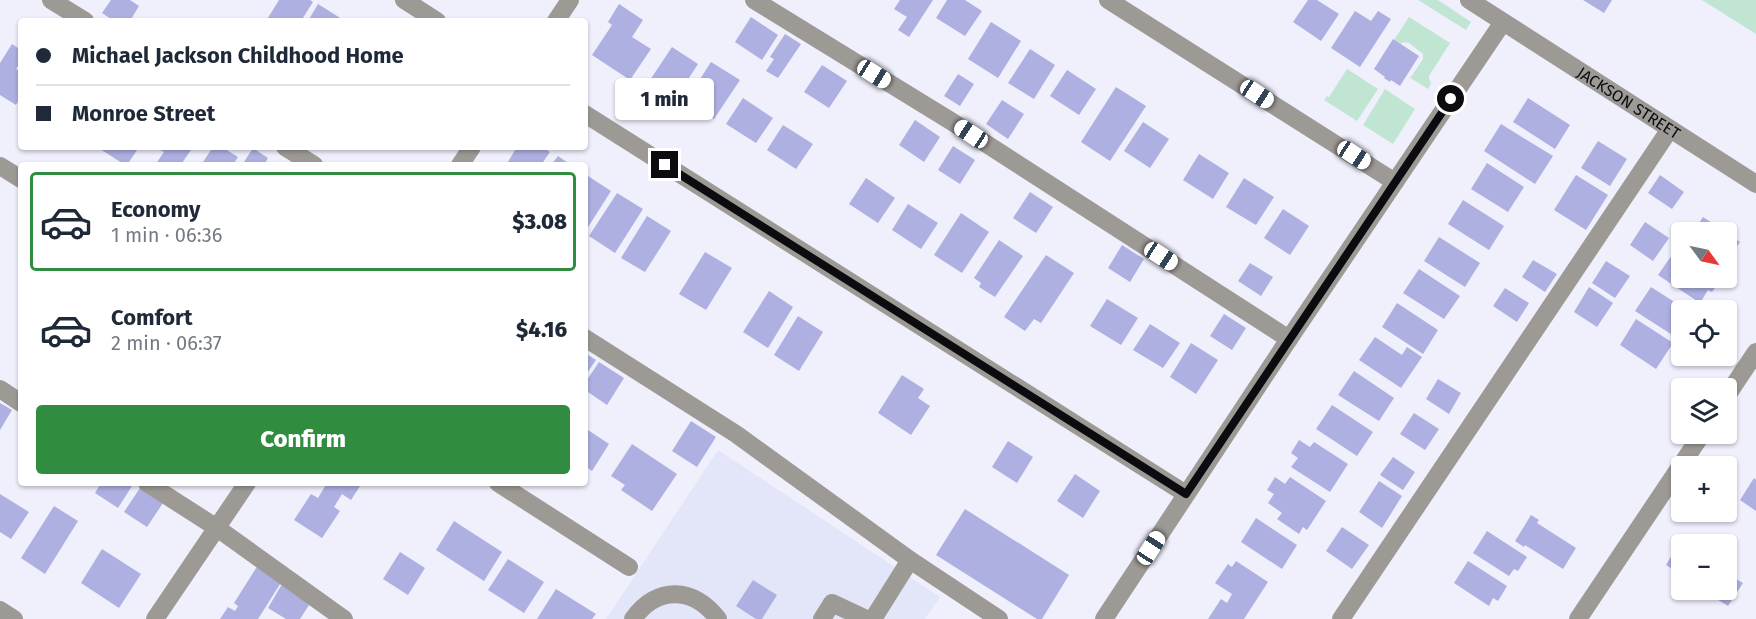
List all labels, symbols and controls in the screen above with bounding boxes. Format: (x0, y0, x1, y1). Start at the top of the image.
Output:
text: Michael Jackson Childhood Home (72, 42, 404, 69)
car (854, 57, 894, 91)
street label: JACKSON STREET (1574, 62, 1685, 143)
car (1237, 77, 1277, 111)
callout: 1 min (616, 78, 714, 120)
route start (1437, 85, 1464, 112)
text: 1 min (641, 87, 688, 111)
text: Monroe Street (72, 100, 215, 127)
car (951, 117, 991, 151)
car (1334, 138, 1374, 172)
route end (651, 151, 678, 178)
icon: car (39, 195, 93, 249)
text: Economy (111, 196, 200, 223)
text: $3.08 (512, 208, 567, 235)
north arrow (1671, 222, 1737, 288)
map controls (1671, 222, 1737, 600)
text: 1 min · 06:36 (111, 223, 222, 247)
car (1141, 239, 1181, 273)
button: locate (1671, 300, 1737, 366)
icon: car (39, 303, 93, 357)
text: Comfort (111, 304, 192, 331)
text: $4.16 (516, 316, 567, 343)
text: 2 min · 06:37 (111, 331, 222, 355)
button: layers (1671, 378, 1737, 444)
button: Confirm (36, 405, 570, 474)
button: + (1671, 456, 1737, 522)
car (1134, 528, 1168, 568)
button: − (1671, 534, 1737, 600)

